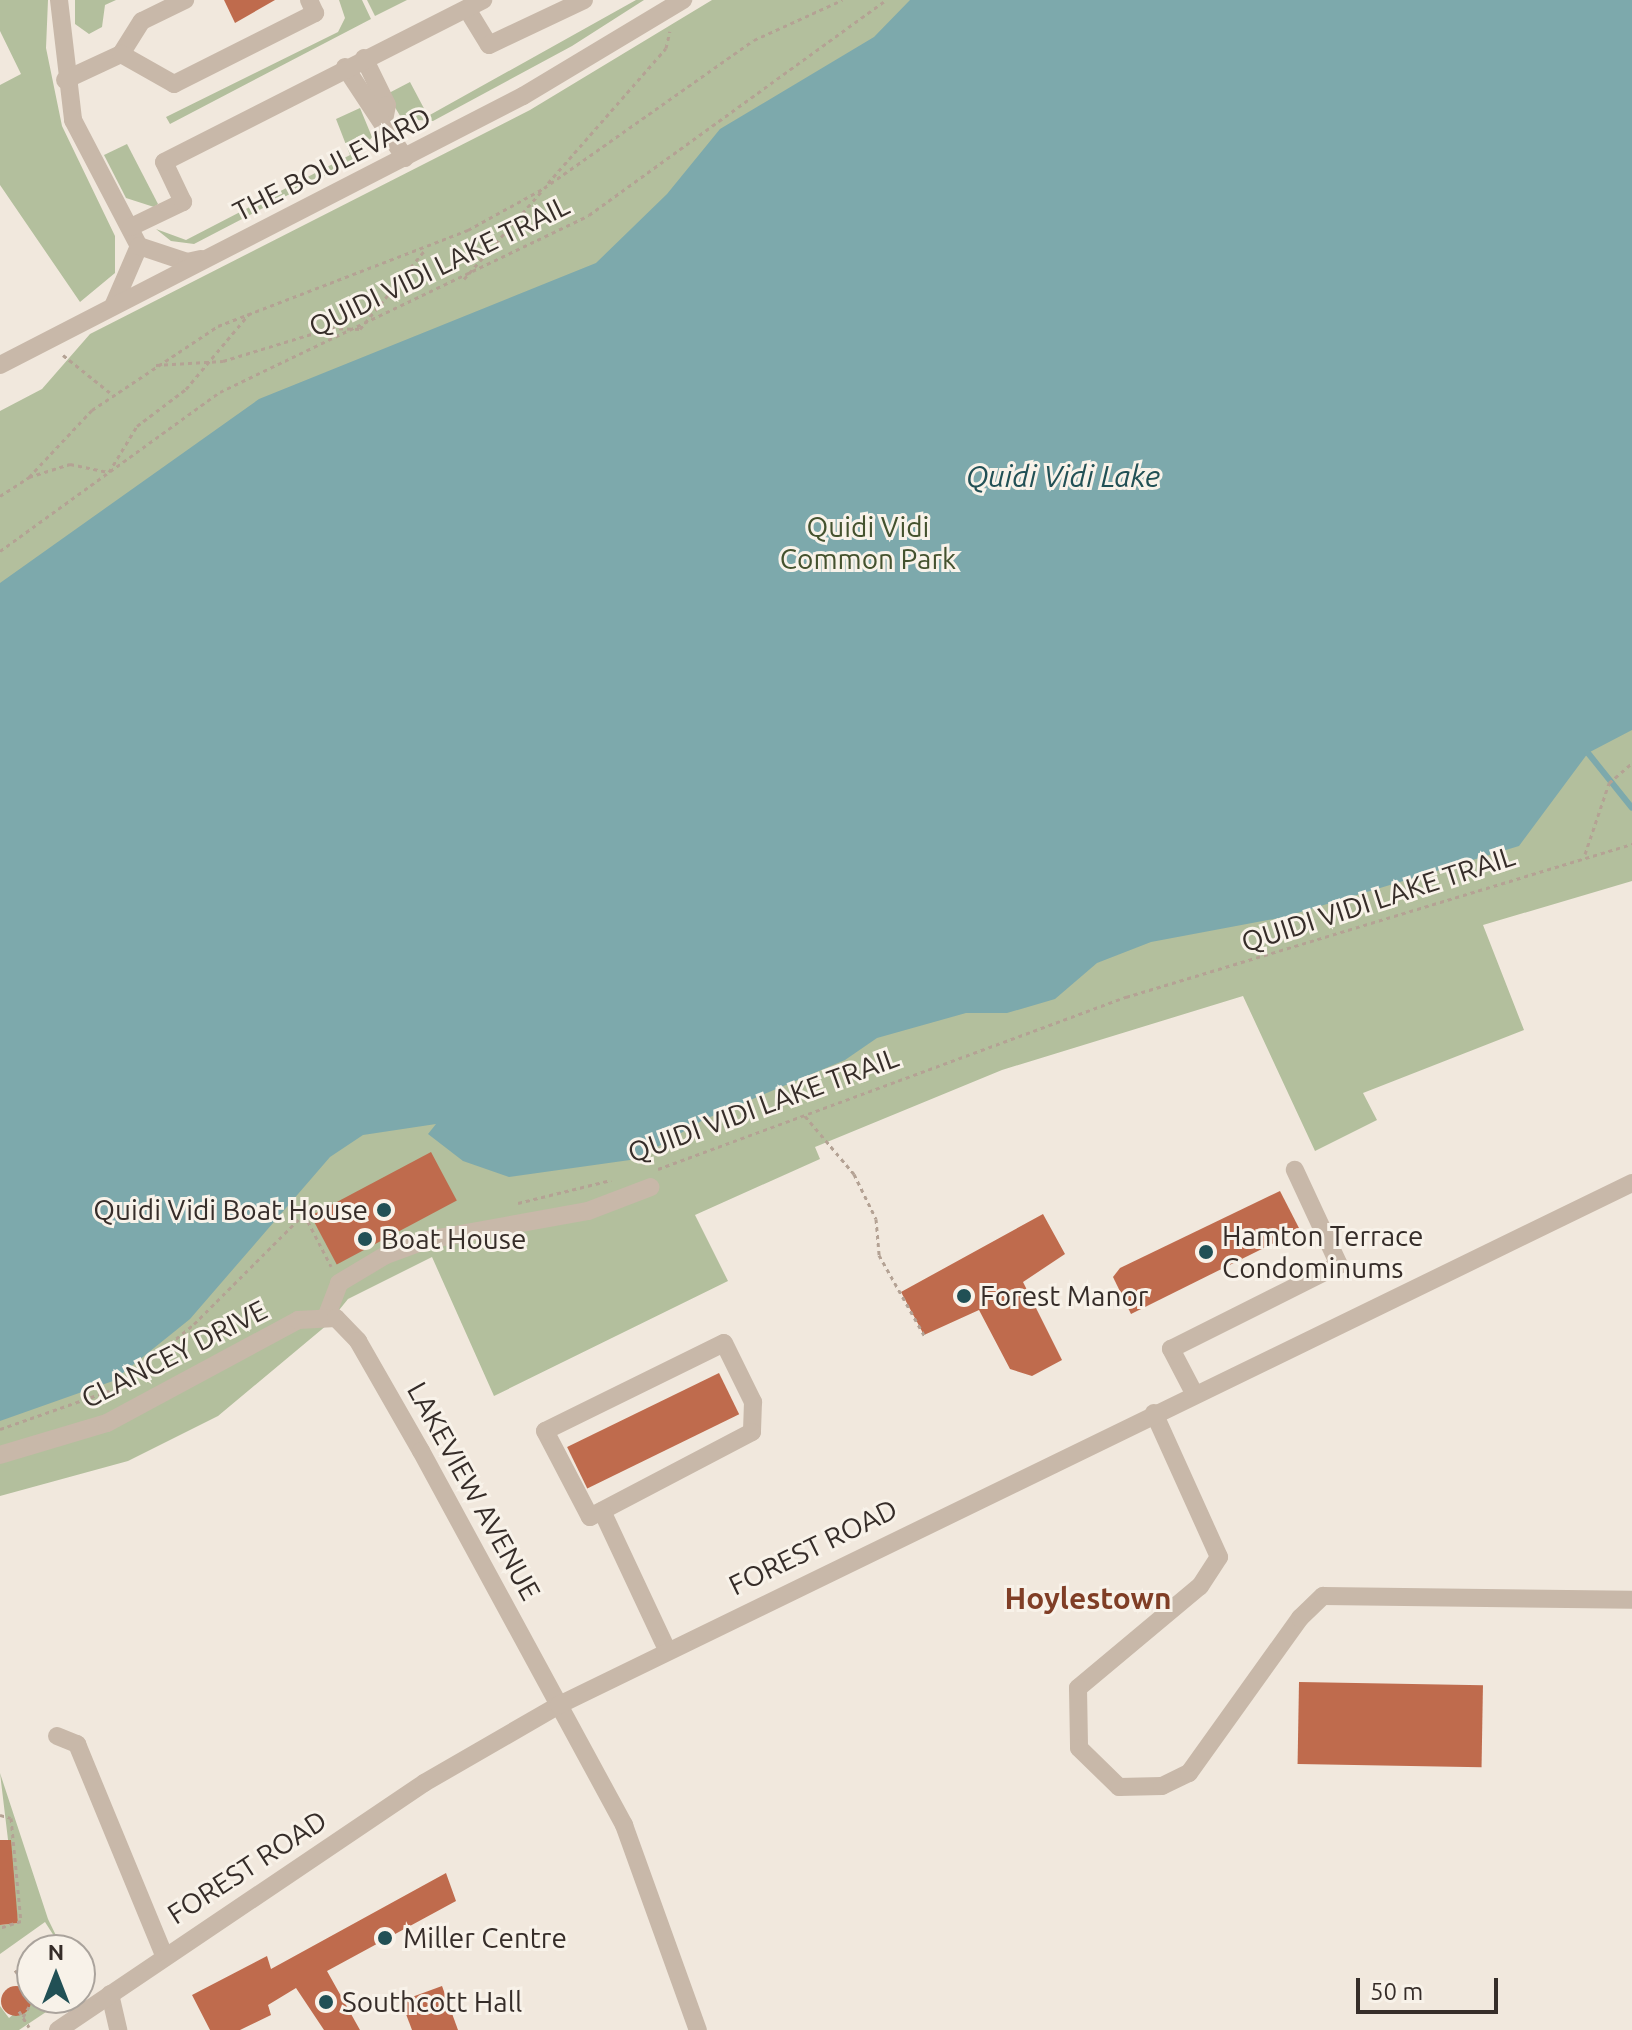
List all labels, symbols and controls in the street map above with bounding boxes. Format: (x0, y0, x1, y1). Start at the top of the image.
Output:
street label: THE BOULEVARD (227, 100, 437, 228)
street label: QUIDI VIDI LAKE TRAIL (303, 188, 575, 344)
water label: Quidi Vidi Lake (966, 458, 1160, 494)
park label: Quidi Vidi Common Park (780, 510, 956, 576)
street label: QUIDI VIDI LAKE TRAIL (1237, 839, 1519, 959)
street label: QUIDI VIDI LAKE TRAIL (623, 1040, 903, 1170)
place label: Quidi Vidi Boat House (93, 1193, 368, 1227)
marker: Quidi Vidi Boat House (375, 1201, 393, 1219)
place label: Hamton Terrace Condominums (1222, 1219, 1423, 1285)
place label: Boat House (381, 1222, 526, 1256)
marker: Boat House (356, 1230, 374, 1248)
marker: Hamton Terrace Condominums (1197, 1243, 1215, 1261)
place label: Forest Manor (980, 1279, 1148, 1313)
marker: Forest Manor (955, 1287, 973, 1305)
street label: CLANCEY DRIVE (76, 1293, 272, 1415)
street label: LAKEVIEW AVENUE (400, 1376, 548, 1606)
street label: FOREST ROAD (723, 1492, 903, 1602)
district label: Hoylestown (1004, 1580, 1172, 1616)
street label: FOREST ROAD (161, 1803, 333, 1931)
place label: Miller Centre (403, 1921, 567, 1955)
marker: Miller Centre (374, 1927, 396, 1949)
north arrow (16, 1934, 96, 2014)
text: N (48, 1939, 64, 1964)
scale bar (1360, 1962, 1502, 2012)
text: 50 m (1370, 1978, 1423, 2005)
place label: Southcott Hall (342, 1985, 522, 2019)
marker: Southcott Hall (317, 1993, 335, 2011)

